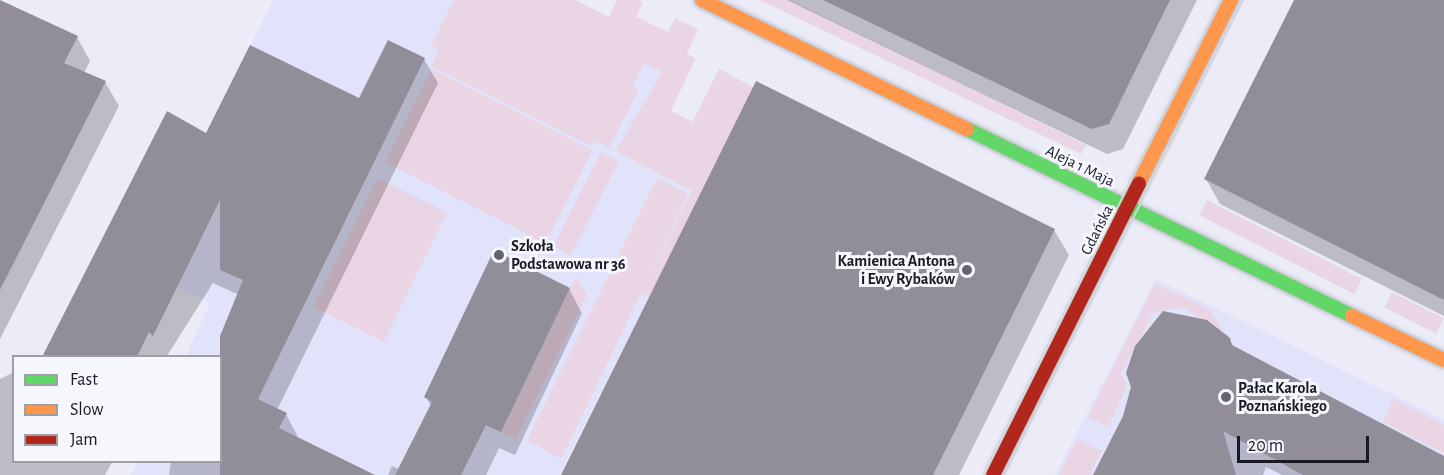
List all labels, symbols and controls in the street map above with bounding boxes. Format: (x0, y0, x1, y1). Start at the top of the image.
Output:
street label: Aleja 1 Maja (1042, 141, 1118, 191)
street label: Gdańska (1076, 202, 1118, 258)
place label: Szkoła Podstawowa nr 36 (511, 236, 626, 274)
marker: Szkoła Podstawowa nr 36 (492, 248, 506, 262)
place label: Kamienica Antona i Ewy Rybaków (838, 251, 955, 289)
marker: Kamienica Antona i Ewy Rybaków (960, 263, 974, 277)
legend (12, 355, 222, 463)
text: Fast (70, 371, 98, 389)
place label: Pałac Karola Poznańskiego (1238, 378, 1327, 416)
marker: Pałac Karola Poznańskiego (1219, 390, 1233, 404)
text: Slow (70, 401, 103, 419)
scale bar (1240, 424, 1372, 462)
text: Jam (70, 431, 98, 449)
text: 20 m (1248, 437, 1283, 455)

